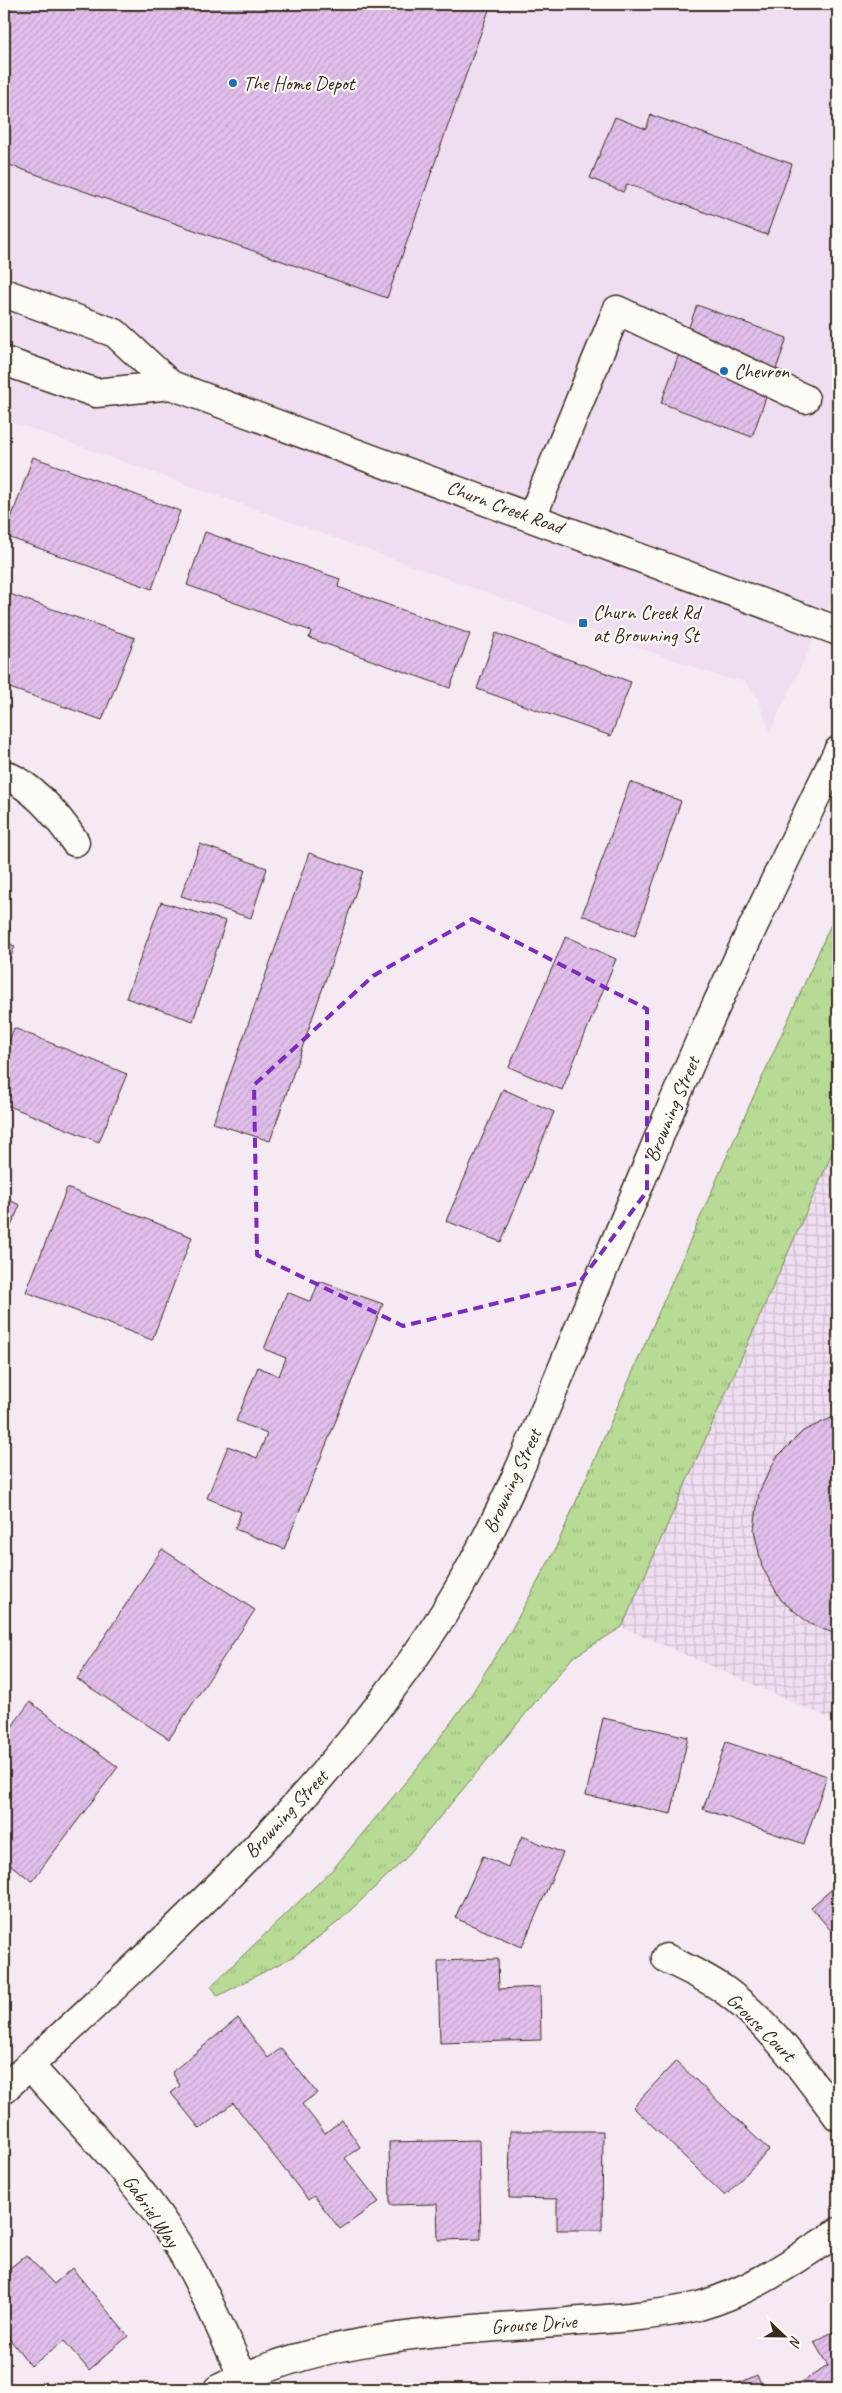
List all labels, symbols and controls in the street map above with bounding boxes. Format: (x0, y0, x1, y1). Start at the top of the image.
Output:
place label: The Home Depot (243, 71, 357, 96)
marker: The Home Depot (227, 77, 239, 89)
place label: Chevron (734, 359, 790, 384)
marker: Chevron (718, 365, 730, 377)
street label: Churn Creek Road (443, 474, 569, 541)
place label: Churn Creek Rd at Browning St (593, 600, 703, 648)
marker: Churn Creek Rd at Browning St (577, 617, 589, 629)
street label: Browning Street (639, 1050, 706, 1165)
street label: Browning Street (477, 1423, 548, 1537)
street label: Browning Street (239, 1763, 335, 1863)
street label: Grouse Court (721, 1987, 802, 2068)
street label: Gabriel Way (117, 2170, 186, 2254)
street label: Grouse Drive (491, 2308, 579, 2339)
north arrow (760, 2310, 810, 2360)
text: N (785, 2333, 805, 2350)

